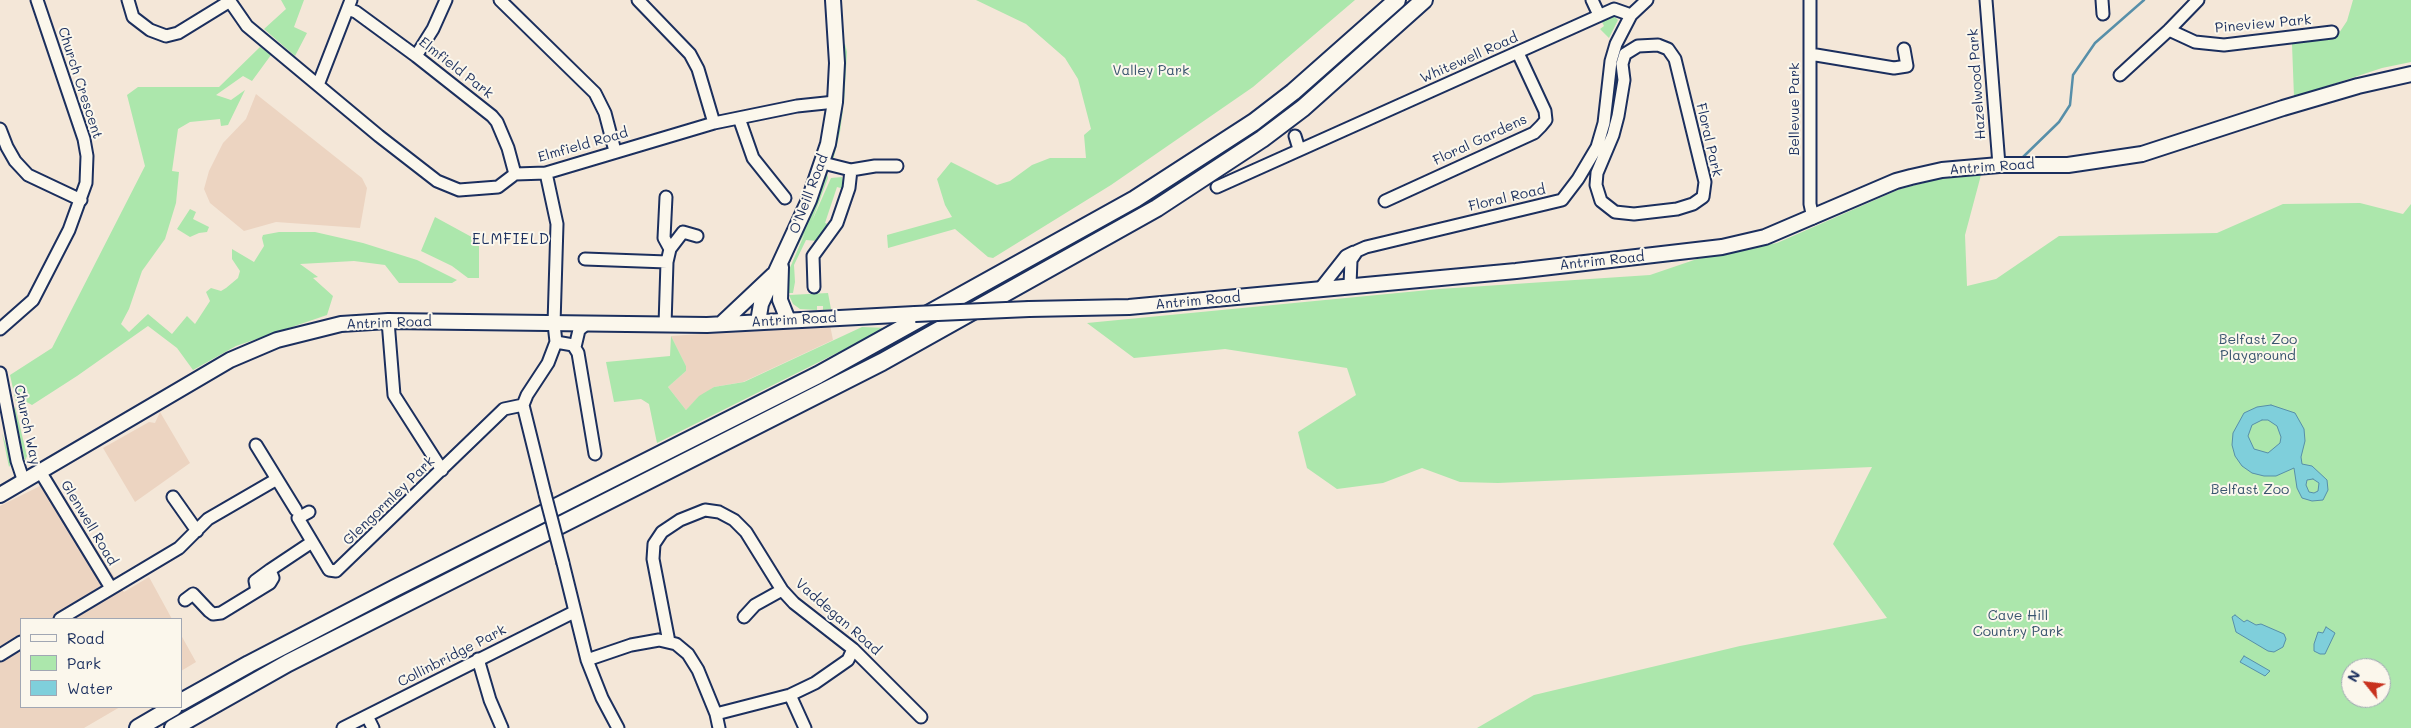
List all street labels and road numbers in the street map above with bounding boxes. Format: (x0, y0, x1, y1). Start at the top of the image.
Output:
street label: Pineview Park (2214, 11, 2312, 37)
street label: Church Crescent (54, 25, 106, 141)
street label: Hazelwood Park (1965, 28, 1989, 140)
street label: Whitewell Road (1418, 29, 1520, 87)
street label: Elmfield Park (415, 34, 497, 102)
street label: Bellevue Park (1787, 62, 1803, 156)
street label: Floral Park (1692, 102, 1726, 178)
street label: Floral Gardens (1430, 111, 1530, 169)
street label: Elmfield Road (536, 124, 630, 166)
street label: O'Neill Road (786, 152, 832, 236)
street label: Antrim Road (1949, 156, 2035, 178)
street label: Floral Road (1467, 181, 1547, 215)
street label: Antrim Road (1559, 248, 1645, 274)
street label: Antrim Road (1155, 289, 1241, 313)
street label: Antrim Road (751, 309, 837, 331)
street label: Antrim Road (346, 313, 432, 333)
street label: Church Way (10, 383, 44, 467)
street label: Glengormley Park (340, 453, 438, 549)
street label: Glenwell Road (57, 477, 121, 569)
street label: Vaddegan Road (792, 575, 884, 659)
street label: Collinbridge Park (395, 621, 509, 691)

